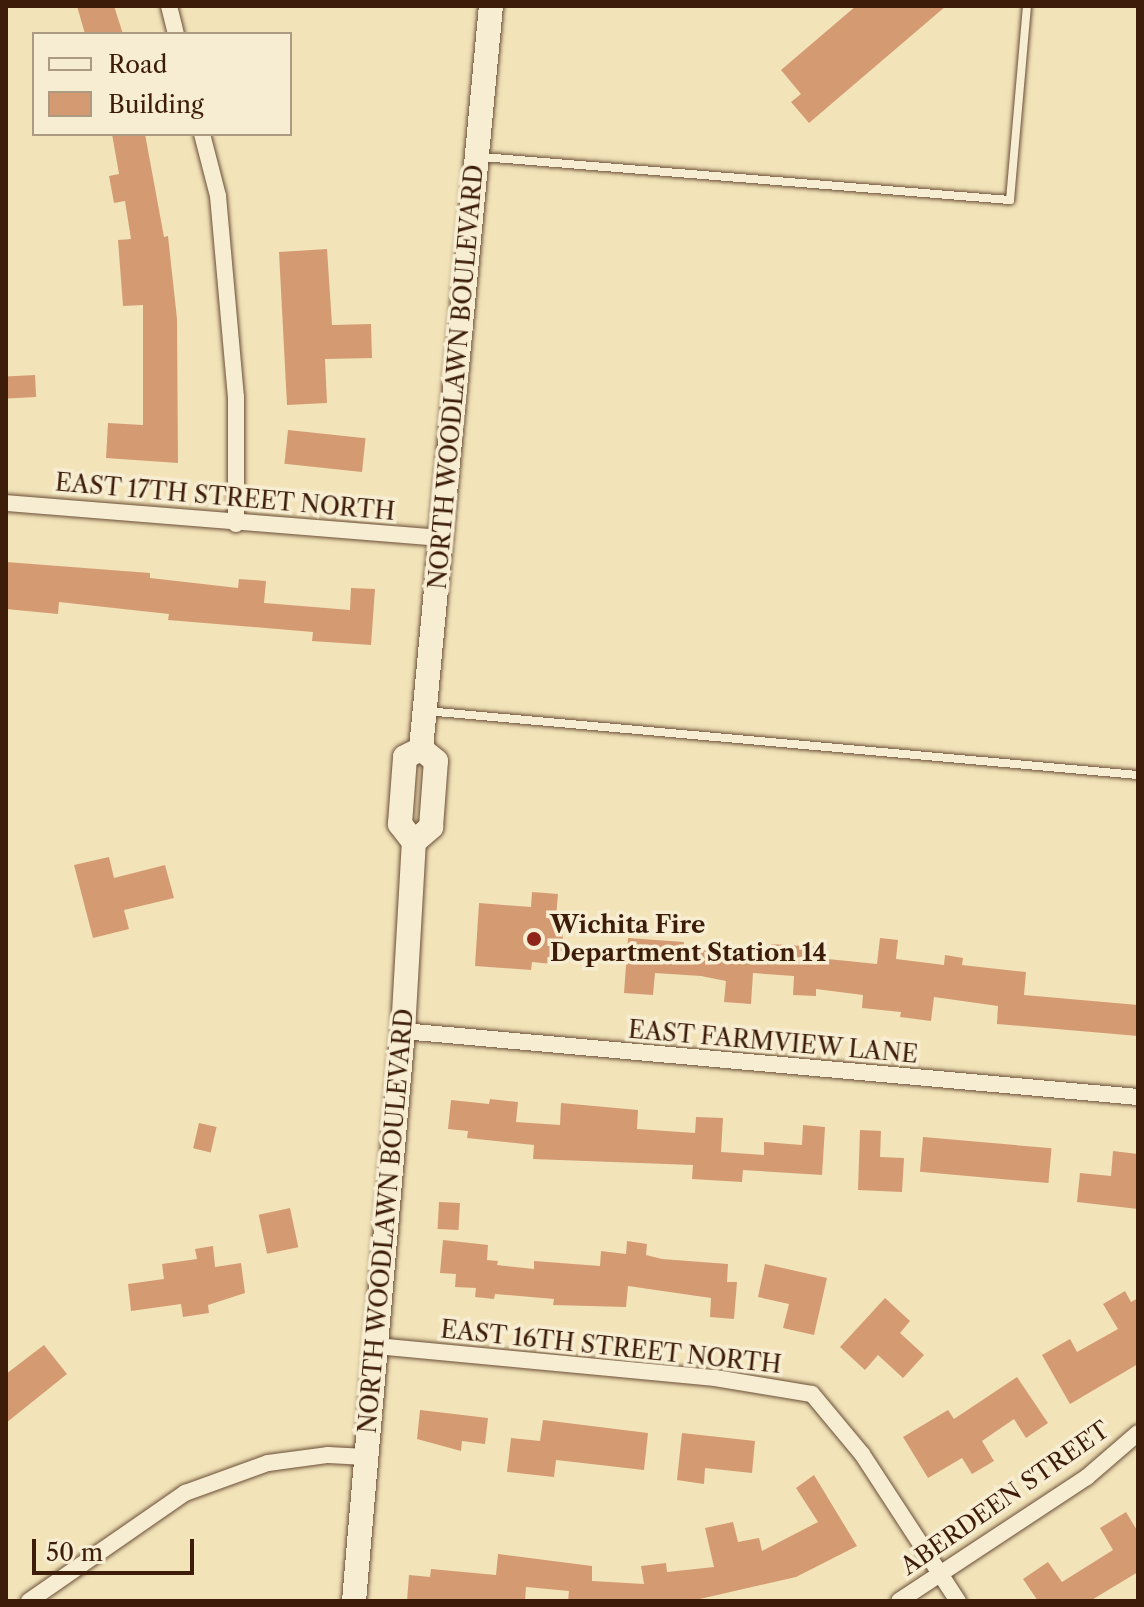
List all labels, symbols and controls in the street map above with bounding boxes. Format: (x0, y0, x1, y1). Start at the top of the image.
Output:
legend (32, 32, 292, 136)
text: Road (108, 50, 167, 79)
text: Building (108, 90, 204, 119)
street label: NORTH WOODLAWN BOULEVARD (423, 163, 489, 591)
street label: EAST 17TH STREET NORTH (53, 468, 397, 526)
place label: Wichita Fire Department Station 14 (550, 911, 827, 967)
marker: Wichita Fire Department Station 14 (525, 930, 543, 948)
street label: NORTH WOODLAWN BOULEVARD (353, 1007, 419, 1435)
street label: EAST FARMVIEW LANE (626, 1015, 920, 1069)
street label: EAST 16TH STREET NORTH (438, 1315, 784, 1379)
street label: ABERDEEN STREET (895, 1415, 1115, 1581)
scale bar (36, 1523, 198, 1573)
text: 50 m (46, 1538, 103, 1567)

